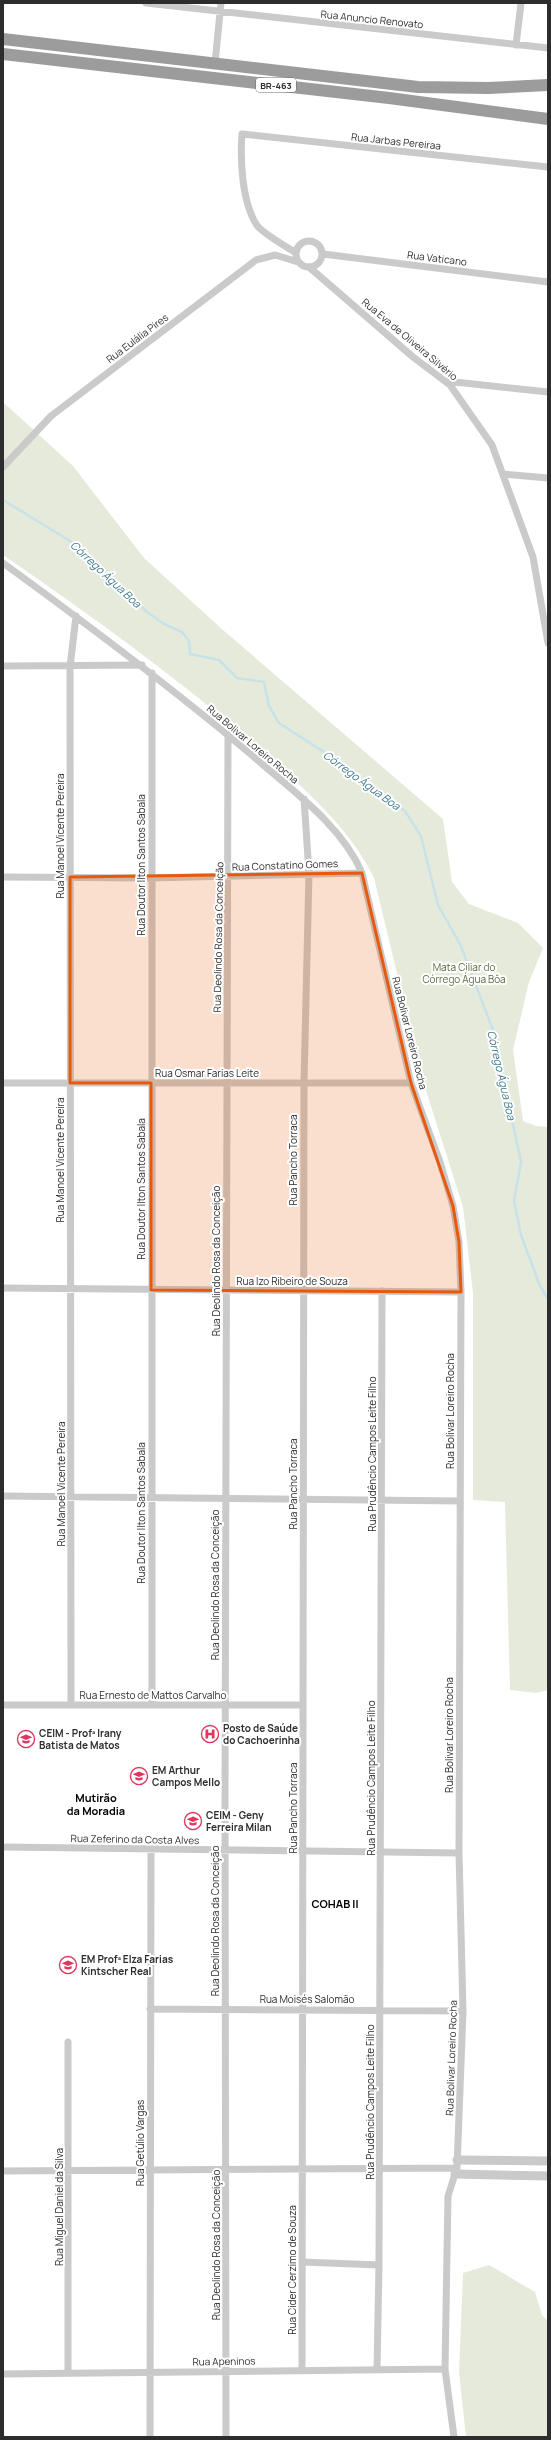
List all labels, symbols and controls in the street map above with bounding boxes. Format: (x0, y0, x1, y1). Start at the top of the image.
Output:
street label: Rua Anuncio Renovato (320, 7, 424, 31)
road number: BR-463 (256, 78, 296, 92)
street label: Rua Jarbas Pereiraa (350, 129, 442, 153)
street label: Rua Vaticano (406, 247, 468, 269)
street label: Rua Eva de Oliveira Silvério (359, 295, 461, 383)
street label: Rua Eulália Pires (103, 310, 171, 366)
water label: Córrego Água Boa (67, 537, 145, 611)
street label: Rua Bolivar Loreiro Rocha (204, 701, 302, 787)
water label: Córrego Água Boa (321, 747, 404, 813)
street label: Rua Manoel Vicente Pereira (53, 773, 67, 899)
street label: Rua Doutor Ilton Santos Sabala (134, 794, 148, 936)
street label: Rua Constatino Gomes (232, 856, 338, 874)
street label: Rua Deolindo Rosa da Conceição (210, 861, 226, 1012)
park label: Mata Ciliar do Córrego Água Bôa (422, 960, 506, 986)
street label: Rua Bolivar Loreiro Rocha (389, 975, 431, 1091)
water label: Córrego Água Boa (484, 1029, 520, 1122)
street label: Rua Osmar Farias Leite (155, 1066, 259, 1080)
street label: Rua Manoel Vicente Pereira (53, 1097, 67, 1223)
street label: Rua Pancho Torraca (286, 1114, 300, 1206)
street label: Rua Doutor Ilton Santos Sabala (134, 1118, 148, 1260)
street label: Rua Deolindo Rosa da Conceição (209, 1186, 223, 1336)
street label: Rua Izo Ribeiro de Souza (236, 1274, 348, 1288)
street label: Rua Bolivar Loreiro Rocha (443, 1353, 457, 1469)
street label: Rua Prudêncio Campos Leite Filho (365, 1376, 379, 1532)
street label: Rua Manoel Vicente Pereira (54, 1421, 68, 1547)
street label: Rua Pancho Torraca (286, 1438, 300, 1530)
street label: Rua Doutor Ilton Santos Sabala (134, 1442, 148, 1584)
street label: Rua Deolindo Rosa da Conceição (208, 1510, 222, 1660)
street label: Rua Bolivar Loreiro Rocha (442, 1677, 456, 1793)
street label: Rua Ernesto de Mattos Carvalho (80, 1688, 227, 1702)
street label: Rua Prudêncio Campos Leite Filho (364, 1700, 378, 1856)
place label: Posto de Saúde do Cachoerinha (223, 1721, 300, 1747)
hospital icon: Posto de Saúde do Cachoerinha (200, 1724, 220, 1744)
place label: CEIM - Profª Irany Batista de Matos (39, 1726, 122, 1752)
school or university icon: CEIM - Profª Irany Batista de Matos (16, 1729, 36, 1749)
street label: Rua Pancho Torraca (286, 1762, 300, 1854)
place label: EM Arthur Campos Mello (152, 1763, 220, 1789)
school or university icon: EM Arthur Campos Mello (129, 1766, 149, 1786)
district label: Mutirão da Moradia (67, 1790, 125, 1818)
place label: CEIM - Geny Ferreira Milan (206, 1808, 272, 1834)
school or university icon: CEIM - Geny Ferreira Milan (183, 1811, 203, 1831)
street label: Rua Zeferino da Costa Alves (71, 1831, 199, 1847)
street label: Rua Deolindo Rosa da Conceição (208, 1846, 222, 1996)
district label: COHAB II (312, 1896, 359, 1911)
place label: EM Profª Elza Farias Kintscher Real (81, 1952, 174, 1978)
school or university icon: EM Profª Elza Farias Kintscher Real (58, 1955, 78, 1975)
street label: Rua Moisés Salomão (260, 1992, 354, 2006)
street label: Rua Bolivar Loreiro Rocha (442, 2000, 460, 2116)
street label: Rua Prudêncio Campos Leite Filho (363, 2024, 377, 2180)
street label: Rua Getúlio Vargas (133, 2100, 147, 2186)
street label: Rua Miguel Daniel da Silva (52, 2148, 66, 2266)
street label: Rua Deolindo Rosa da Conceição (209, 2170, 223, 2320)
street label: Rua Cider Cerzimo de Souza (285, 2205, 299, 2335)
street label: Rua Apeninos (192, 2353, 256, 2369)

